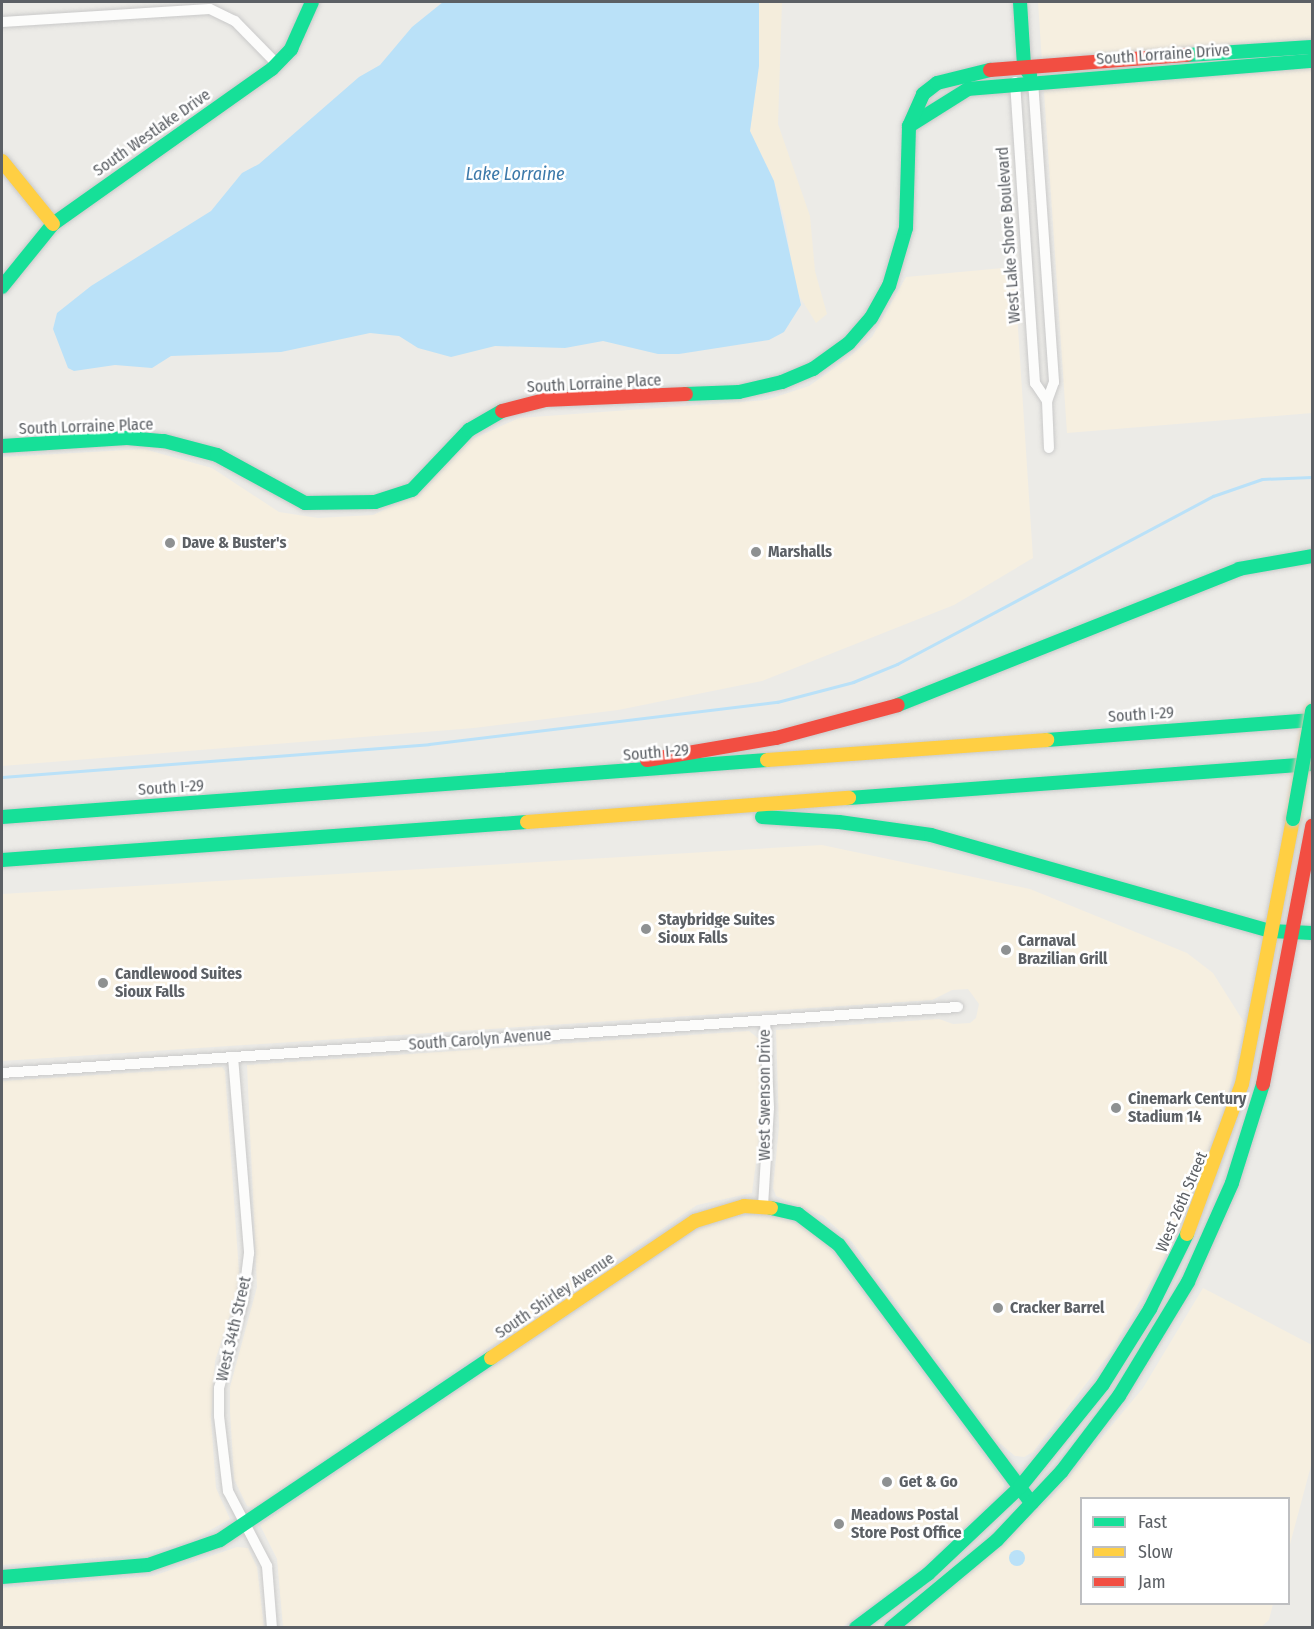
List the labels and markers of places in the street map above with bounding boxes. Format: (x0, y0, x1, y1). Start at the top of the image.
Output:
place label: Dave & Buster's (182, 533, 286, 553)
marker: Dave & Buster's (163, 536, 177, 550)
place label: Marshalls (768, 542, 832, 562)
marker: Marshalls (749, 545, 763, 559)
place label: Staybridge Suites Sioux Falls (658, 910, 775, 948)
marker: Staybridge Suites Sioux Falls (639, 922, 653, 936)
place label: Carnaval Brazilian Grill (1018, 931, 1107, 969)
marker: Carnaval Brazilian Grill (999, 943, 1013, 957)
place label: Candlewood Suites Sioux Falls (115, 964, 242, 1002)
marker: Candlewood Suites Sioux Falls (96, 976, 110, 990)
place label: Cinemark Century Stadium 14 (1128, 1089, 1246, 1127)
marker: Cinemark Century Stadium 14 (1109, 1101, 1123, 1115)
place label: Cracker Barrel (1010, 1298, 1104, 1318)
marker: Cracker Barrel (991, 1301, 1005, 1315)
place label: Get & Go (899, 1472, 958, 1492)
marker: Get & Go (880, 1475, 894, 1489)
place label: Meadows Postal Store Post Office (851, 1505, 962, 1543)
marker: Meadows Postal Store Post Office (832, 1517, 846, 1531)

